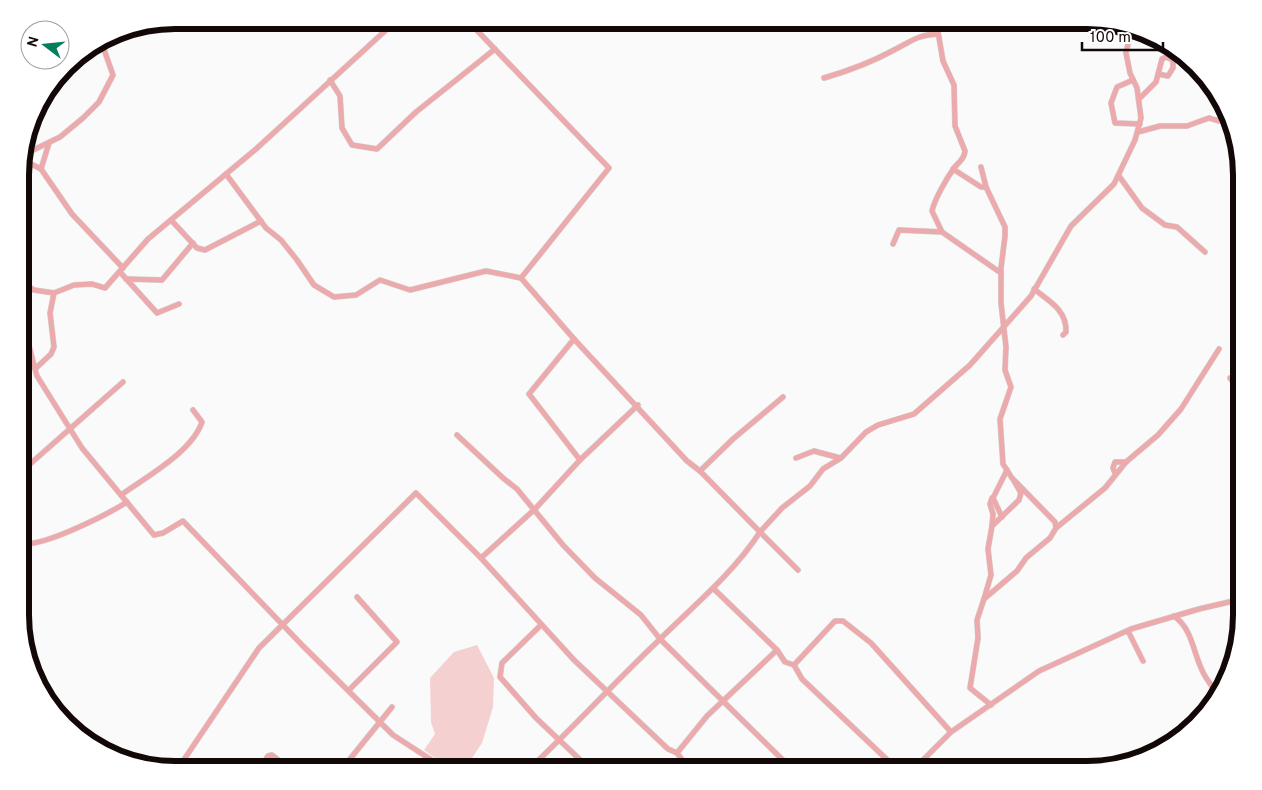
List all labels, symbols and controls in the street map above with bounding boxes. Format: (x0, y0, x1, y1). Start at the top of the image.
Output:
north arrow (20, 20, 70, 70)
scale bar (1082, 20, 1163, 52)
text: 100 m (1090, 29, 1131, 48)
text: N (24, 35, 44, 49)

